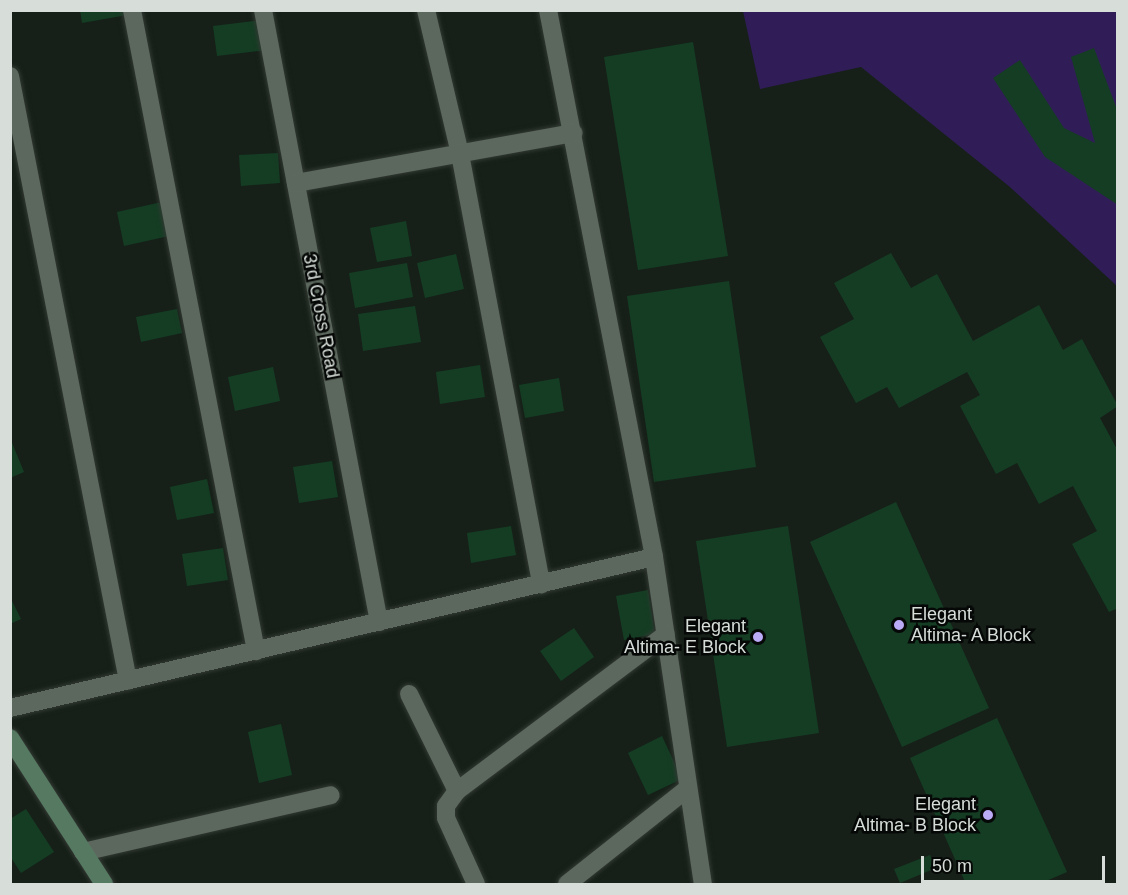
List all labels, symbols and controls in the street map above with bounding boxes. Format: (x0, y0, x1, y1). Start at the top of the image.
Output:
street label: 3rd Cross Road (298, 252, 344, 380)
place label: Elegant Altima- A Block (911, 604, 1033, 646)
place label: Elegant Altima- E Block (624, 616, 746, 658)
marker: Elegant Altima- A Block (892, 618, 906, 632)
marker: Elegant Altima- E Block (751, 630, 765, 644)
place label: Elegant Altima- B Block (854, 794, 976, 836)
marker: Elegant Altima- B Block (981, 808, 995, 822)
scale bar (924, 844, 1108, 882)
text: 50 m (932, 856, 972, 876)

